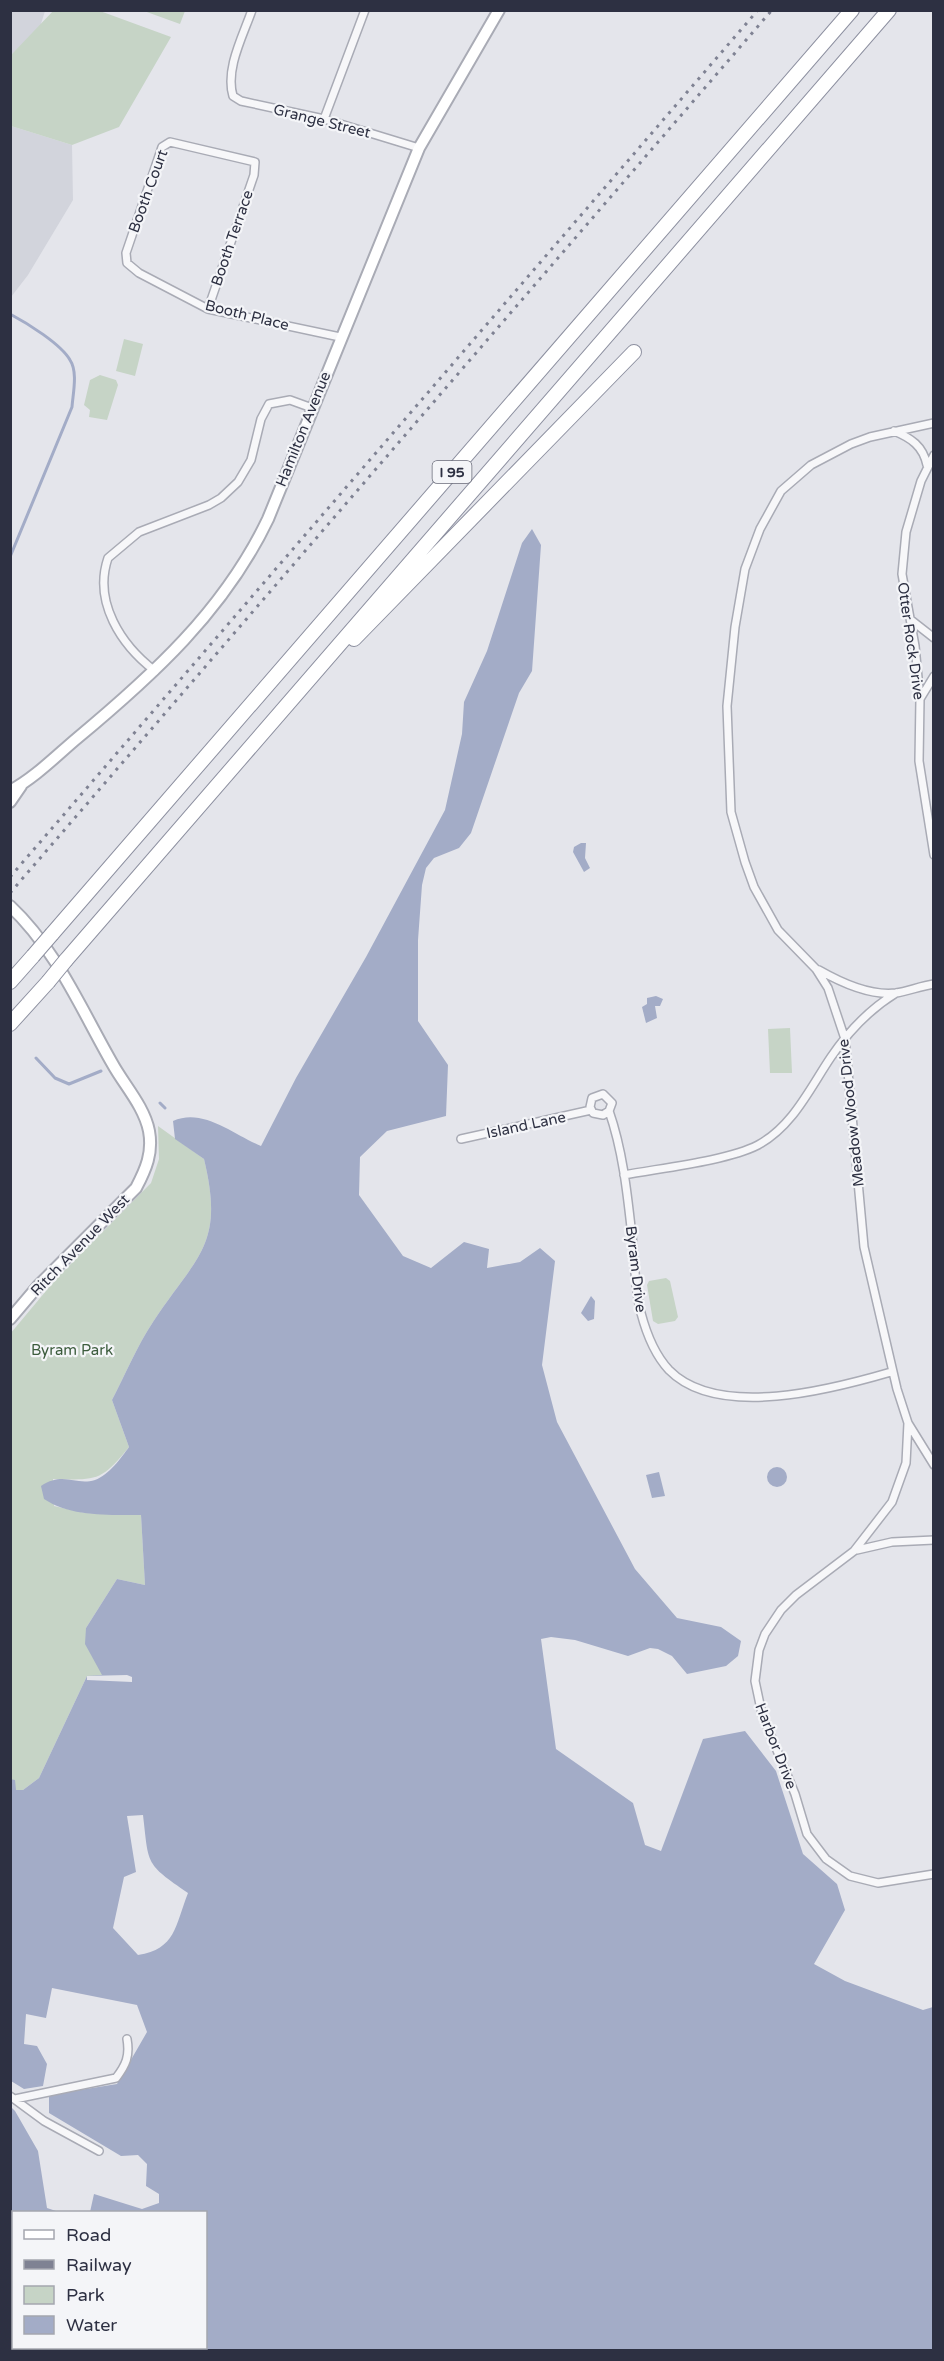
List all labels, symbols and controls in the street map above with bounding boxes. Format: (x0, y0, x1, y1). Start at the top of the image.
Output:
street label: Grange Street (272, 100, 373, 142)
street label: Booth Court (125, 147, 171, 235)
street label: Booth Terrace (207, 188, 257, 288)
street label: Booth Place (203, 296, 291, 334)
street label: Hamilton Avenue (272, 369, 334, 489)
road number: I 95 (432, 461, 472, 483)
street label: Otter Rock Drive (894, 581, 928, 701)
street label: Meadow Wood Drive (834, 1038, 868, 1188)
street label: Island Lane (485, 1108, 567, 1142)
street label: Ritch Avenue West (27, 1190, 133, 1300)
street label: Byram Drive (622, 1225, 650, 1313)
park label: Byram Park (31, 1341, 113, 1359)
street label: Harbor Drive (751, 1700, 801, 1792)
legend (12, 2211, 207, 2349)
text: Road (66, 2224, 111, 2246)
text: Railway (66, 2254, 132, 2276)
text: Park (66, 2284, 105, 2306)
text: Water (66, 2314, 117, 2336)

